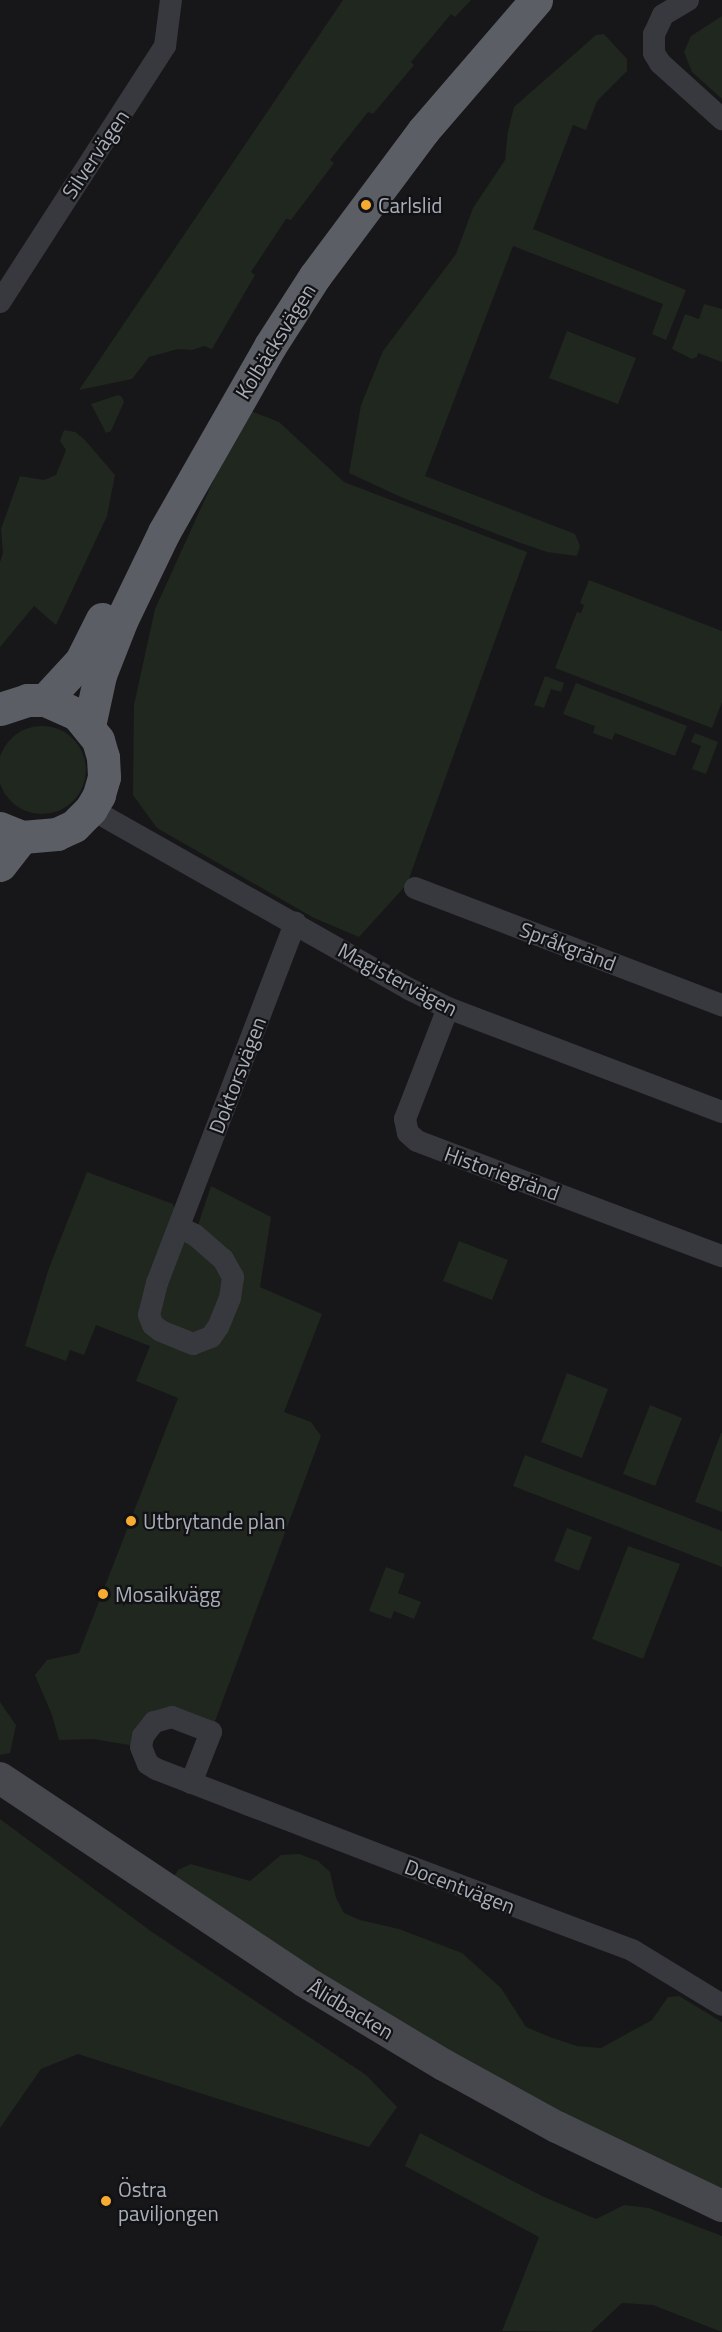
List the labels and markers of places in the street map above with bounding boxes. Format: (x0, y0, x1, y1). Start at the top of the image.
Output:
place label: Carlslid (378, 192, 442, 218)
marker: Carlslid (359, 198, 373, 212)
place label: Utbrytande plan (143, 1508, 286, 1534)
marker: Utbrytande plan (124, 1514, 138, 1528)
place label: Mosaikvägg (115, 1581, 221, 1607)
marker: Mosaikvägg (96, 1587, 110, 1601)
place label: Östra paviljongen (118, 2176, 219, 2226)
marker: Östra paviljongen (99, 2194, 113, 2208)

